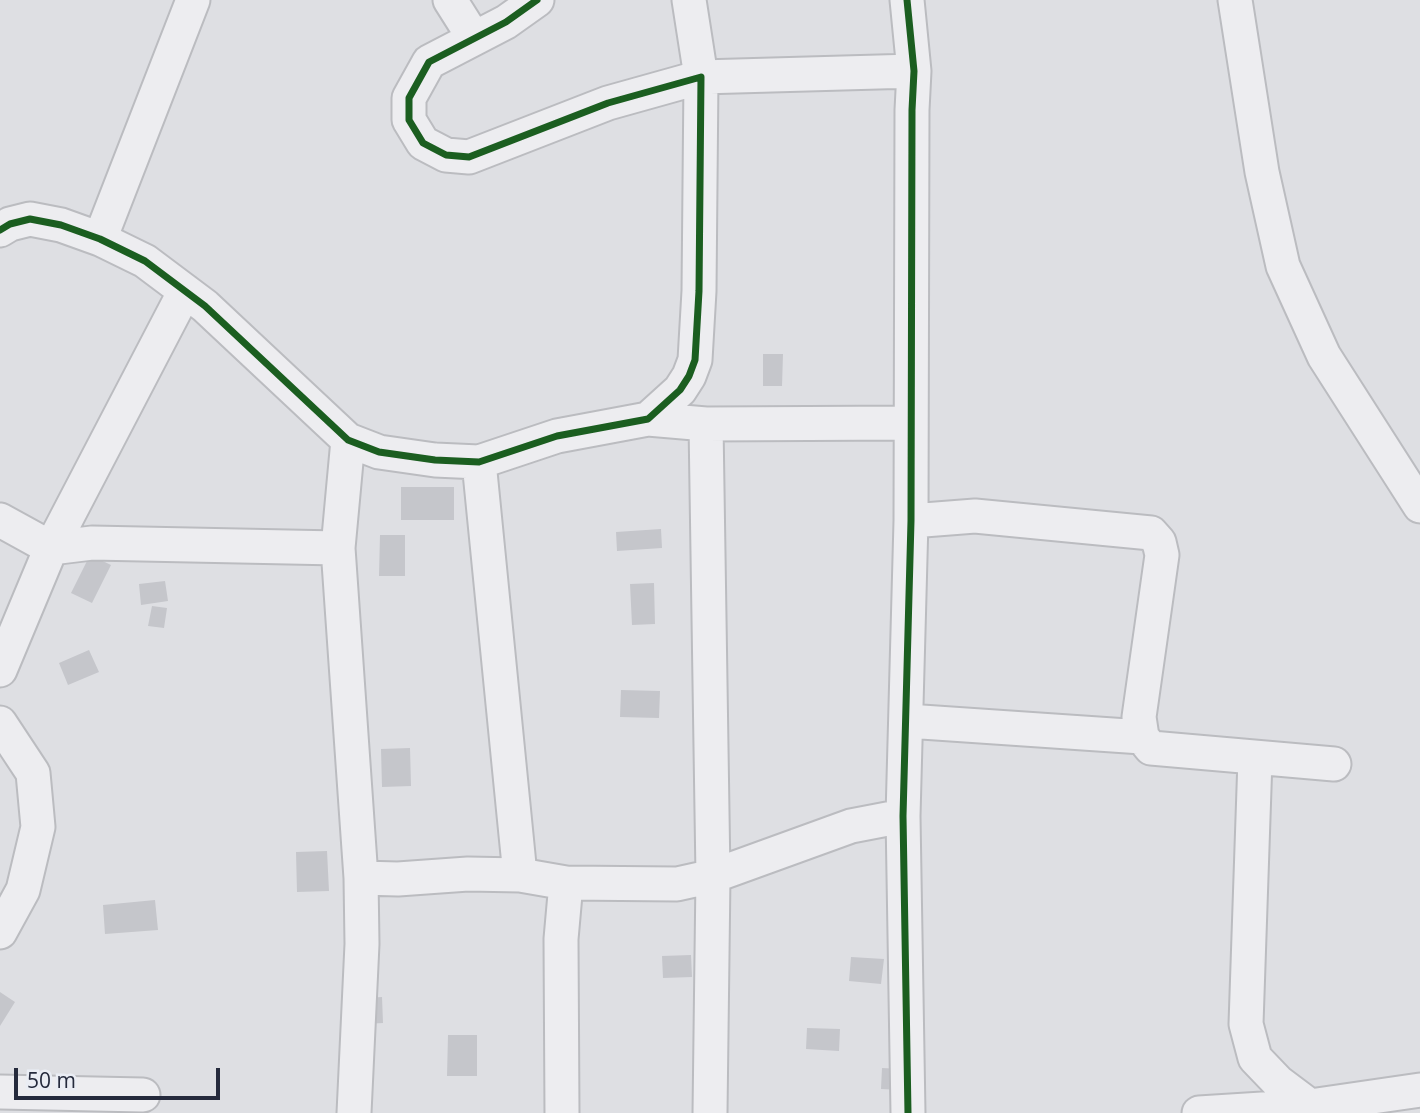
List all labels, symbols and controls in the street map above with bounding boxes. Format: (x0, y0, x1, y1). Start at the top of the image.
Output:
scale bar (18, 1054, 224, 1098)
text: 50 m (27, 1066, 76, 1094)

